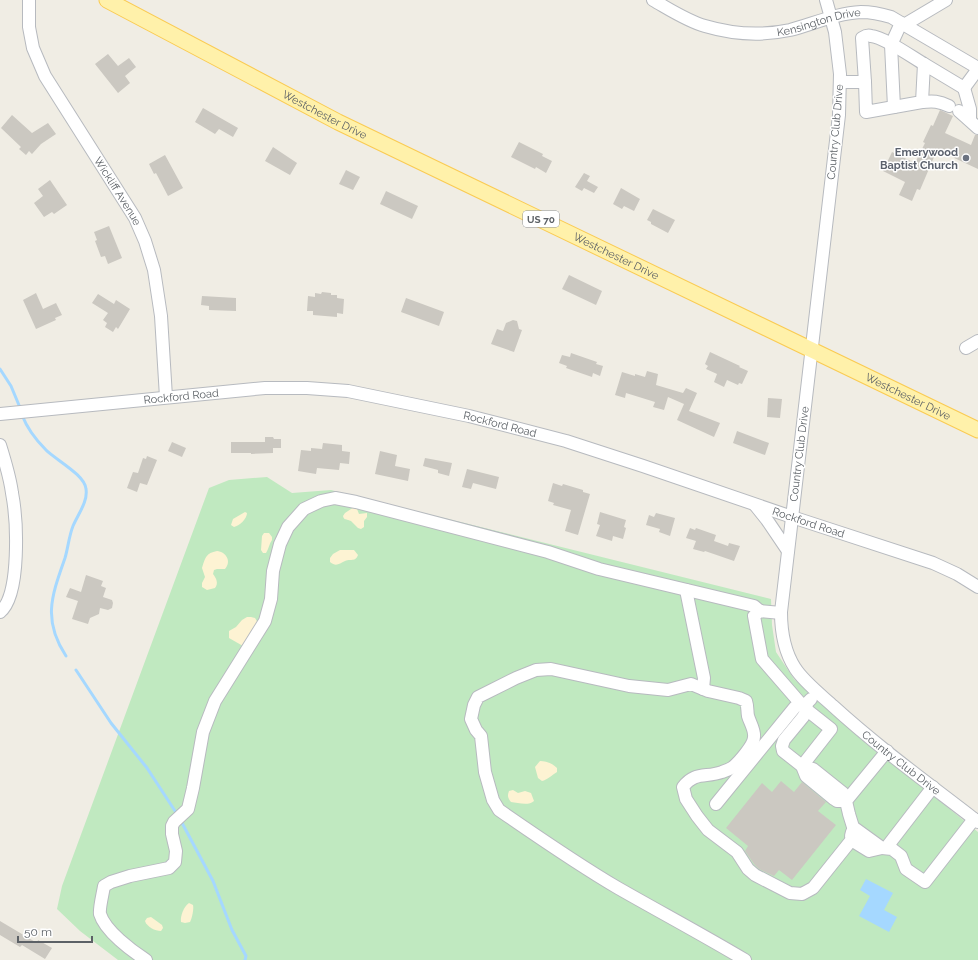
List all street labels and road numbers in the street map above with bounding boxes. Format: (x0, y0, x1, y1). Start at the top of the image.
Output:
street label: Kensington Drive (776, 6, 862, 39)
street label: Country Club Drive (825, 83, 846, 180)
street label: Westchester Drive (280, 88, 369, 142)
street label: Wickliff Avenue (91, 155, 144, 228)
road number: US 70 (523, 211, 559, 227)
street label: Westchester Drive (571, 230, 661, 283)
street label: Westchester Drive (863, 371, 953, 423)
street label: Rockford Road (143, 387, 219, 407)
street label: Country Club Drive (787, 405, 812, 502)
street label: Rockford Road (462, 409, 538, 440)
street label: Rockford Road (771, 505, 846, 541)
street label: Country Club Drive (859, 728, 943, 798)

